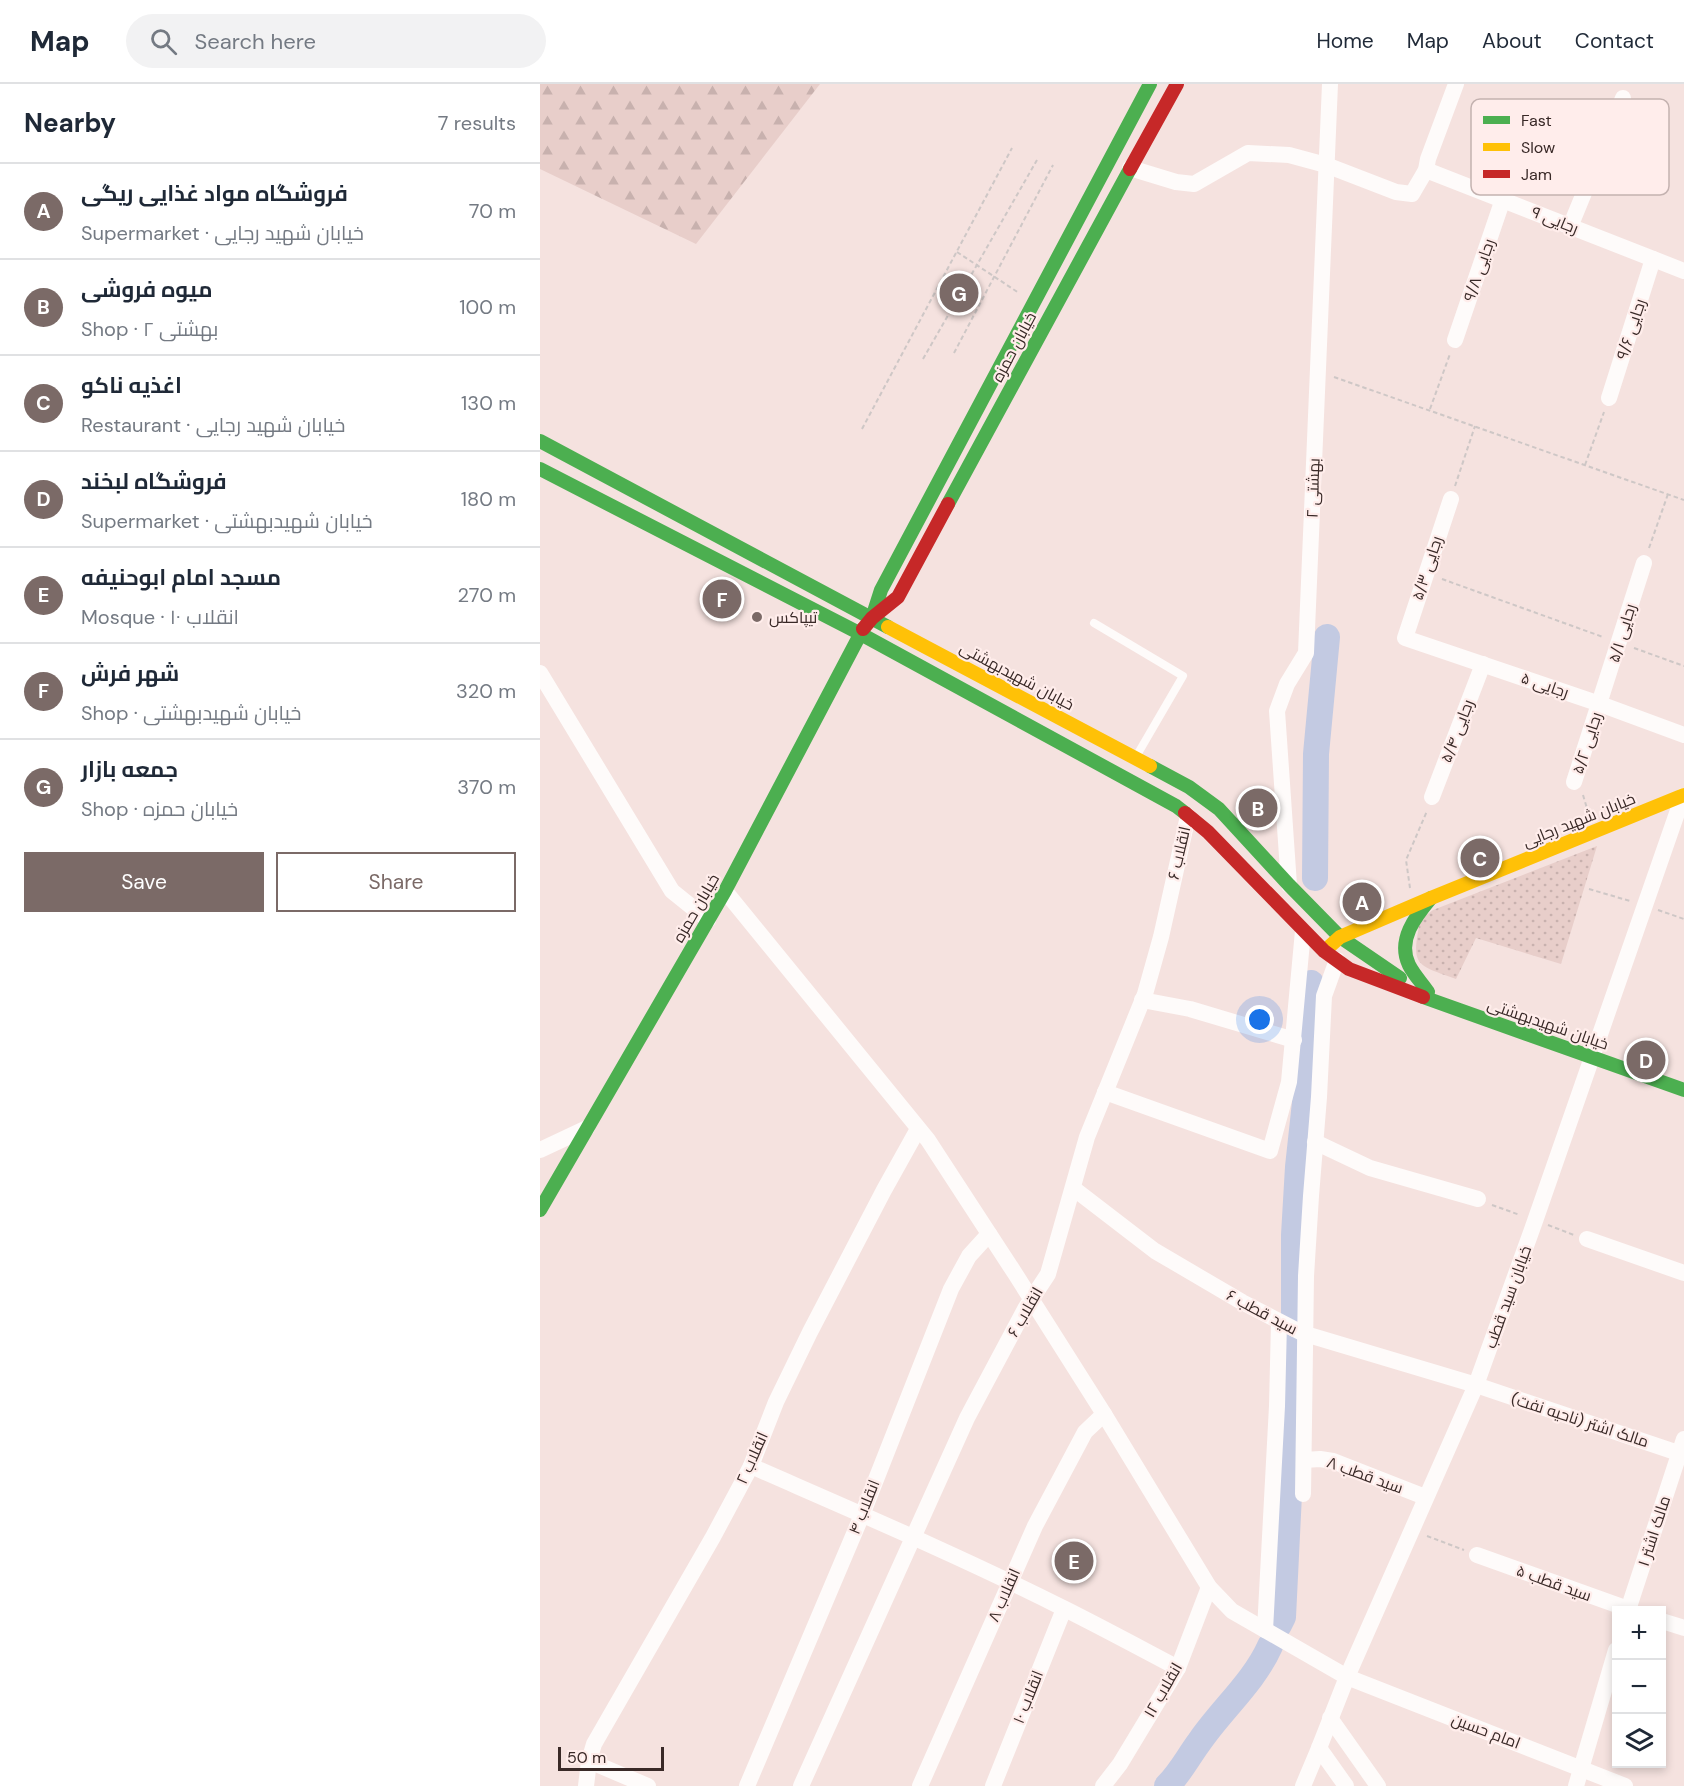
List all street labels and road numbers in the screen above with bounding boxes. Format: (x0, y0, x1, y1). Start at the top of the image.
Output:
street label: رجایی ۹ (1528, 201, 1582, 239)
street label: رجایی ۹/۸ (1458, 236, 1500, 304)
street label: رجایی ۹/۶ (1611, 296, 1651, 362)
street label: خیابان حمزه (987, 308, 1041, 386)
street label: بهشتی ۲ (1301, 458, 1325, 518)
street label: رجایی ۵/۳ (1407, 533, 1447, 603)
street label: رجایی ۵/۱ (1603, 601, 1641, 665)
street label: خیابان شهیدبهشتی (956, 637, 1078, 715)
street label: رجایی ۵ (1518, 667, 1572, 703)
street label: رجایی ۵/۴ (1435, 696, 1479, 766)
street label: رجایی ۵/۲ (1567, 709, 1607, 777)
street label: خیابان شهید رجایی (1520, 788, 1638, 852)
street label: انقلاب ۶ (1163, 824, 1195, 882)
street label: خیابان حمزه (668, 870, 724, 946)
street label: خیابان شهیدبهشتی (1485, 993, 1611, 1055)
street label: خیابان سید قطب (1480, 1243, 1536, 1351)
street label: انقلاب ۶ (1002, 1283, 1048, 1341)
street label: سید قطب ۶ (1223, 1285, 1301, 1339)
street label: مالک اشتر (ناحیه نفت) (1508, 1388, 1652, 1452)
street label: انقلاب ۲ (731, 1429, 773, 1487)
street label: سید قطب ۸ (1324, 1451, 1406, 1499)
street label: انقلاب ۴ (844, 1477, 884, 1537)
street label: مالک اشتر ۱ (1633, 1493, 1675, 1569)
street label: سید قطب ۵ (1514, 1560, 1594, 1606)
street label: انقلاب ۸ (983, 1565, 1025, 1625)
street label: انقلاب ۱۲ (1139, 1659, 1187, 1721)
street label: انقلاب ۱۰ (1008, 1667, 1048, 1727)
street label: امام حسین (1448, 1708, 1523, 1755)

